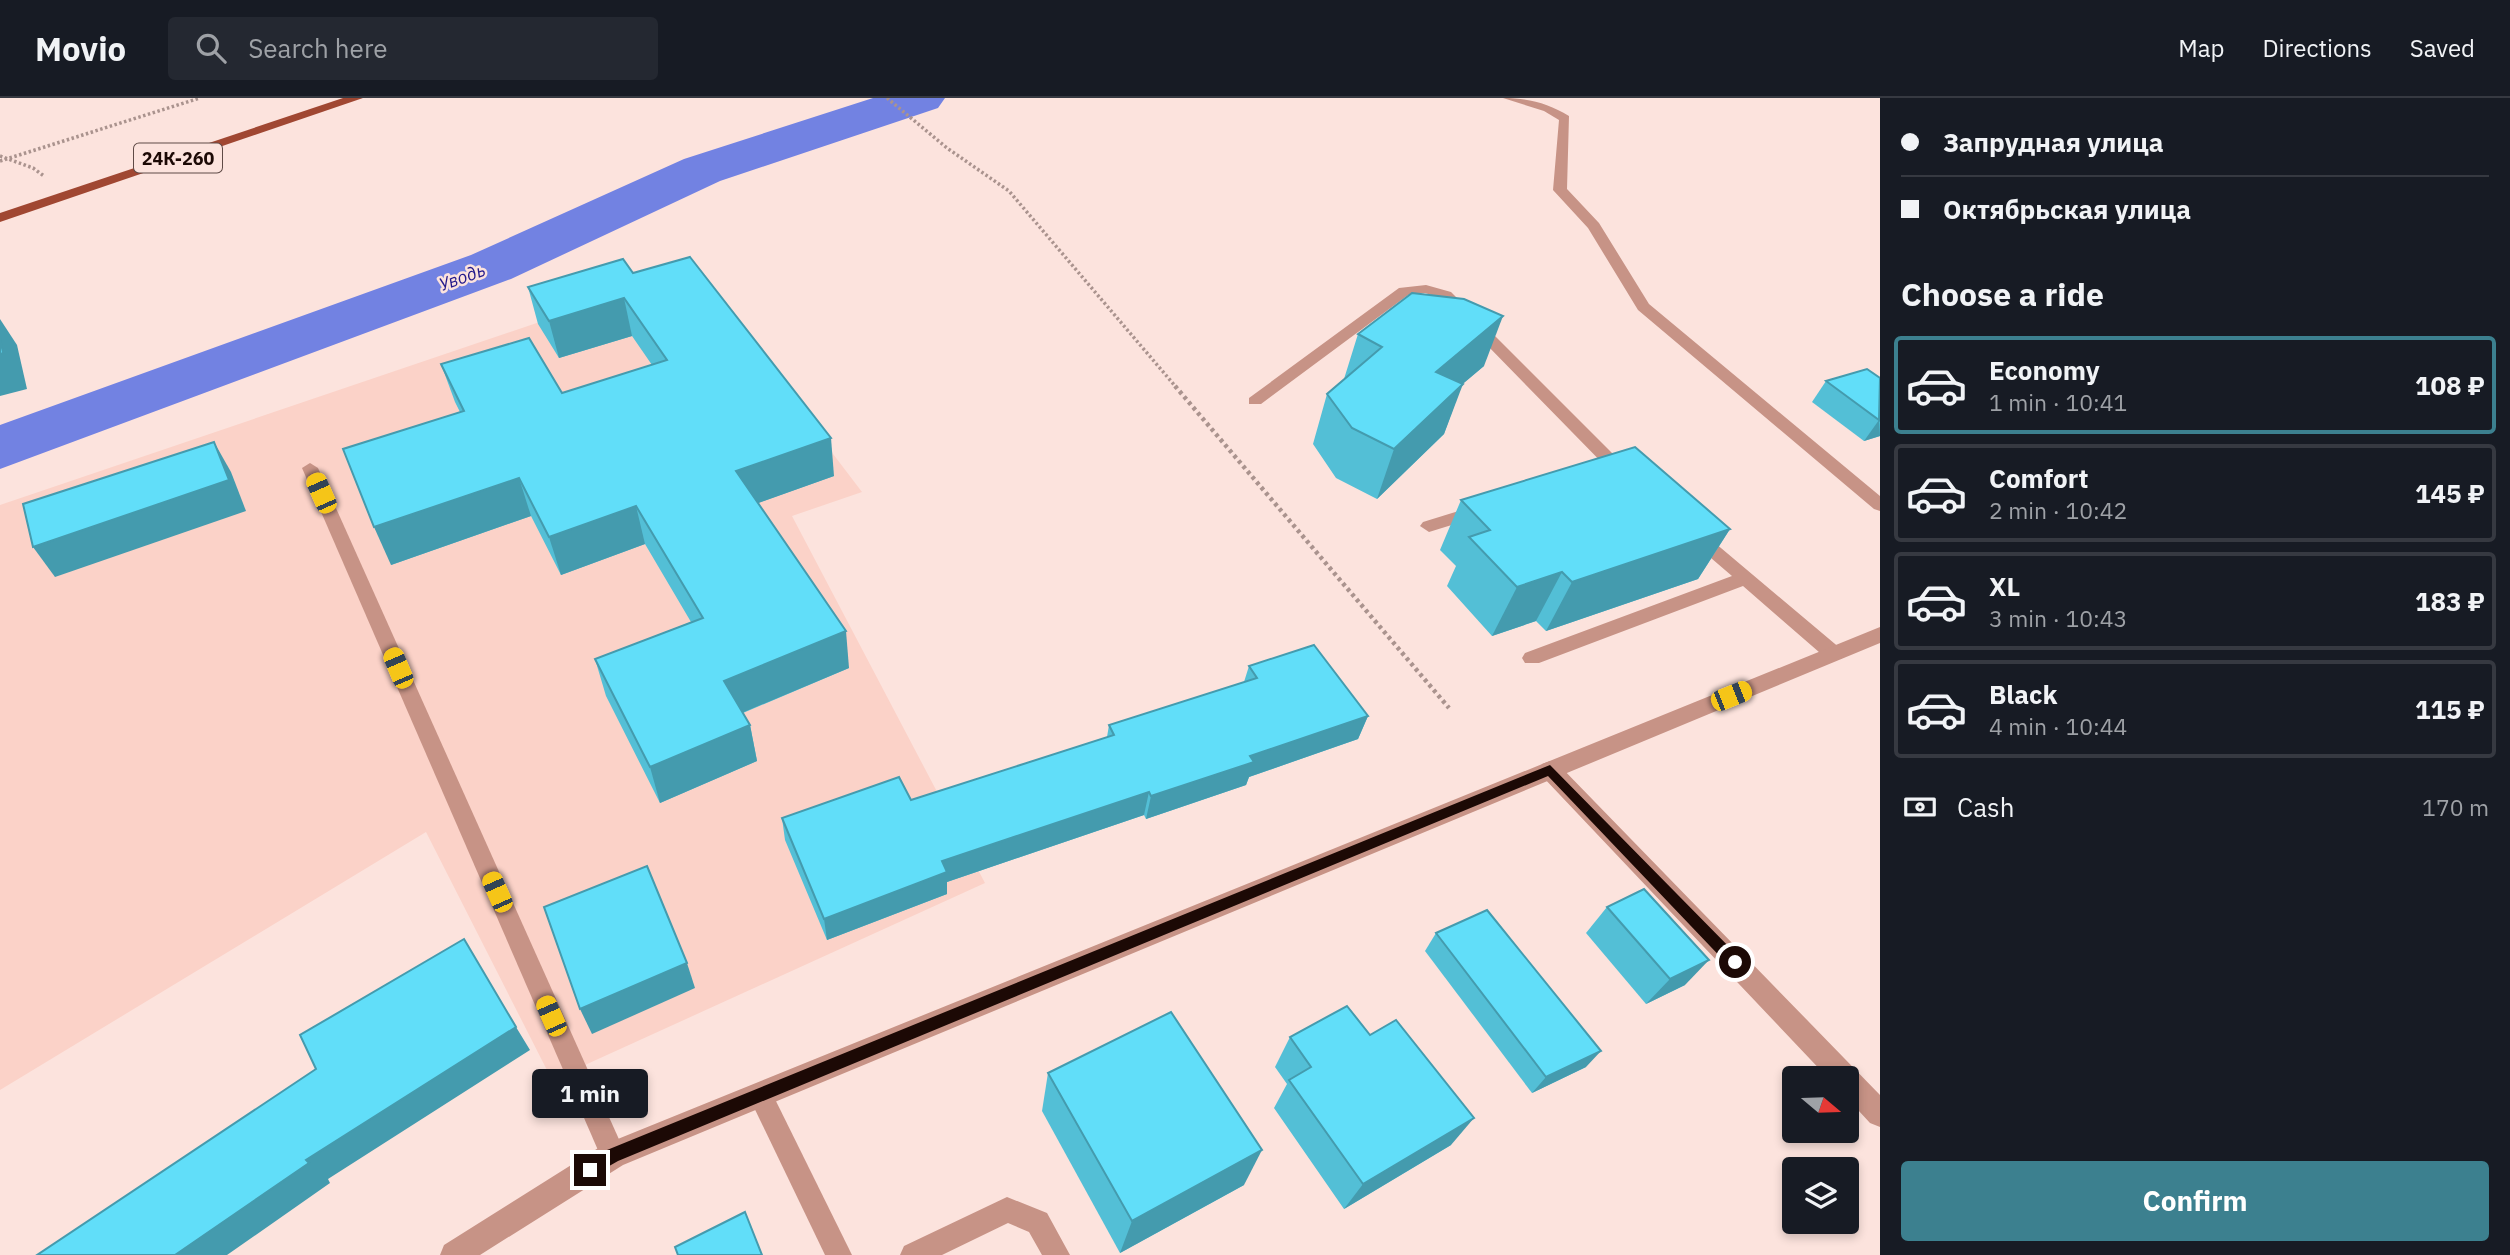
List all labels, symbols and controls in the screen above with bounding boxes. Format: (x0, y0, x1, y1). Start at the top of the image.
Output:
search box (168, 17, 658, 80)
text: Movio (35, 27, 126, 70)
icon: search (192, 29, 230, 67)
text: Search here (248, 31, 388, 65)
text: Map (2178, 32, 2224, 64)
text: Directions (2262, 32, 2372, 64)
text: Saved (2410, 32, 2475, 64)
text: Запрудная улица (1943, 125, 2163, 159)
road number: 24К-260 (134, 144, 222, 172)
text: Октябрьская улица (1943, 192, 2191, 226)
water label: Уводь (436, 258, 488, 296)
text: Choose a ride (1901, 273, 2104, 315)
text: Economy (1989, 353, 2100, 387)
icon: car (1905, 354, 1968, 417)
text: 108 ₽ (2415, 368, 2485, 402)
text: 1 min · 10:41 (1989, 387, 2127, 417)
text: Comfort (1989, 461, 2088, 495)
icon: car (1905, 462, 1968, 525)
car (303, 470, 340, 516)
text: 145 ₽ (2415, 476, 2485, 510)
text: 2 min · 10:42 (1989, 495, 2127, 525)
text: XL (1989, 569, 2020, 603)
icon: car (1905, 570, 1968, 633)
text: 183 ₽ (2415, 584, 2485, 618)
text: 3 min · 10:43 (1989, 603, 2127, 633)
car (381, 645, 416, 691)
text: Black (1989, 677, 2057, 711)
car (1708, 678, 1755, 714)
icon: car (1905, 678, 1968, 741)
text: 115 ₽ (2415, 692, 2485, 726)
text: 4 min · 10:44 (1989, 711, 2127, 741)
icon: cash (1901, 788, 1939, 826)
text: Cash (1957, 790, 2014, 824)
text: 170 m (2422, 792, 2489, 822)
car (479, 869, 516, 915)
route start (1719, 946, 1751, 978)
car (533, 993, 570, 1039)
north arrow (1782, 1066, 1858, 1143)
map controls (1782, 1066, 1859, 1234)
callout: 1 min (532, 1068, 648, 1118)
text: 1 min (560, 1078, 620, 1108)
route end (574, 1154, 606, 1186)
button: layers (1782, 1157, 1859, 1234)
button: Confirm (1901, 1161, 2489, 1241)

